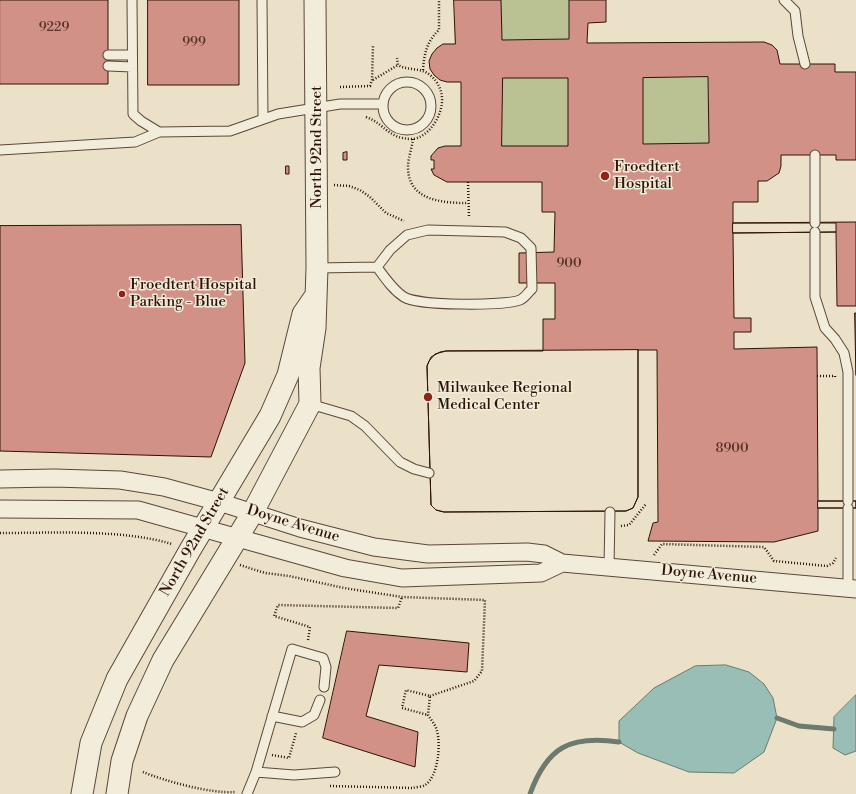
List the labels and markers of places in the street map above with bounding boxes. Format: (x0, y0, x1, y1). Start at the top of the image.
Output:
place label: Froedtert Hospital (614, 158, 679, 193)
marker: Froedtert Hospital (599, 170, 611, 182)
place label: Froedtert Hospital Parking - Blue (130, 276, 257, 311)
marker: Froedtert Hospital Parking - Blue (117, 289, 127, 299)
place label: Milwaukee Regional Medical Center (437, 379, 572, 414)
marker: Milwaukee Regional Medical Center (422, 391, 434, 403)

